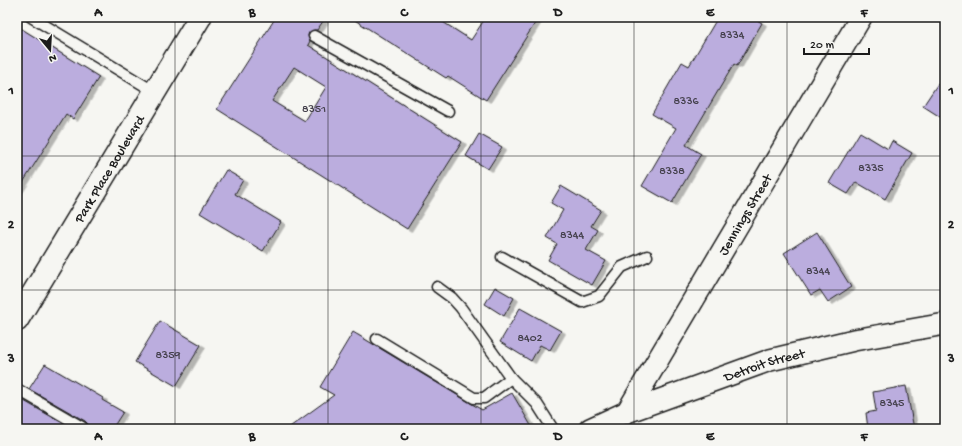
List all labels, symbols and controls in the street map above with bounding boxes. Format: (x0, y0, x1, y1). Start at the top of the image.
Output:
text: A (93, 6, 103, 21)
text: B (248, 6, 257, 21)
text: C (399, 6, 409, 21)
text: D (553, 6, 563, 21)
text: E (706, 6, 715, 21)
text: F (860, 6, 869, 21)
house number: 8334 (720, 29, 745, 43)
north arrow (30, 30, 70, 70)
scale bar (804, 30, 869, 56)
text: 20 m (810, 39, 835, 53)
text: N (47, 51, 58, 64)
text: 1 (7, 84, 14, 99)
text: 1 (947, 84, 954, 99)
house number: 8336 (673, 95, 699, 109)
house number: 8351 (302, 103, 326, 117)
street label: Park Place Boulevard (71, 111, 151, 227)
house number: 8335 (858, 162, 884, 176)
house number: 8338 (659, 165, 685, 179)
street label: Jennings Street (716, 171, 778, 259)
text: 2 (8, 218, 15, 233)
text: 2 (948, 218, 955, 233)
house number: 8344 (560, 229, 584, 243)
house number: 8344 (806, 265, 830, 279)
house number: 8402 (518, 332, 543, 346)
street label: Detroit Street (721, 346, 808, 387)
house number: 8359 (155, 349, 181, 363)
text: 3 (7, 352, 15, 367)
text: 3 (947, 352, 955, 367)
house number: 8345 (880, 397, 904, 411)
text: A (93, 430, 103, 445)
text: B (248, 430, 257, 445)
text: C (399, 430, 409, 445)
text: D (553, 430, 563, 445)
text: E (706, 430, 715, 445)
text: F (860, 430, 869, 445)

